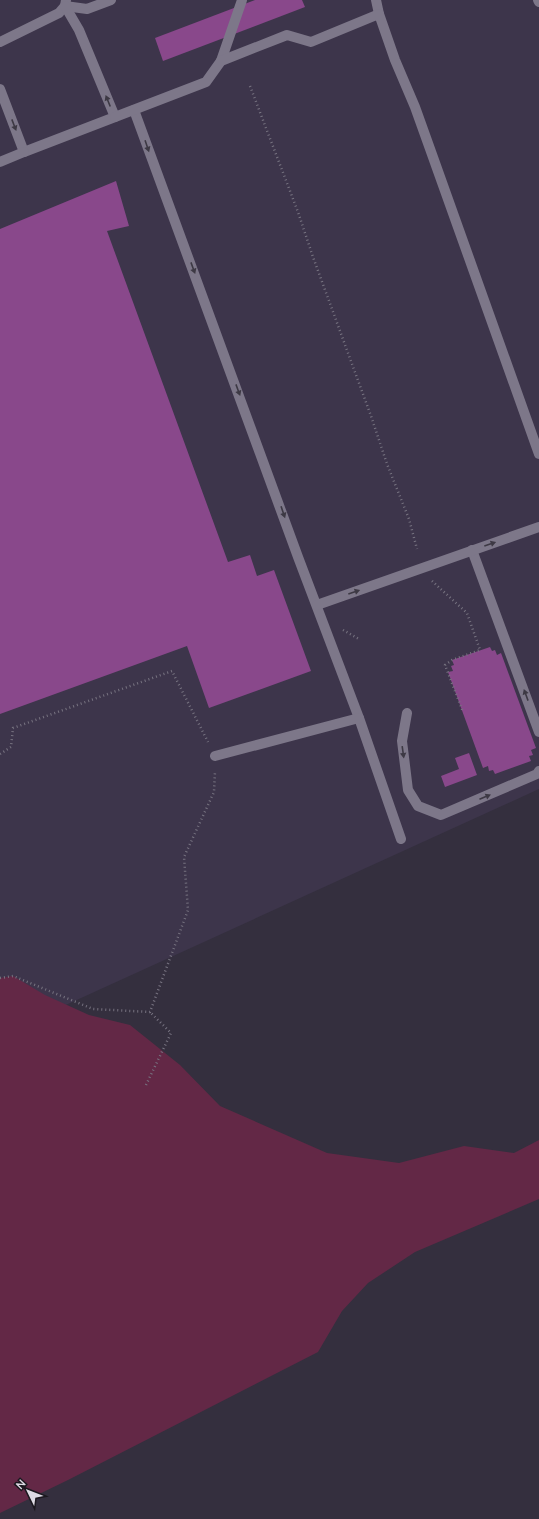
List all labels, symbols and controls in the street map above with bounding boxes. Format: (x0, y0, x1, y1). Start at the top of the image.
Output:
one-way arrow (105, 94, 111, 106)
one-way arrow (11, 120, 17, 132)
one-way arrow (144, 141, 150, 153)
one-way arrow (190, 262, 196, 274)
one-way arrow (235, 384, 241, 396)
one-way arrow (280, 506, 286, 518)
one-way arrow (484, 541, 496, 547)
one-way arrow (348, 588, 360, 594)
one-way arrow (522, 689, 528, 701)
one-way arrow (400, 745, 406, 758)
one-way arrow (479, 793, 491, 799)
north arrow (8, 1471, 48, 1511)
text: N (13, 1476, 29, 1493)

